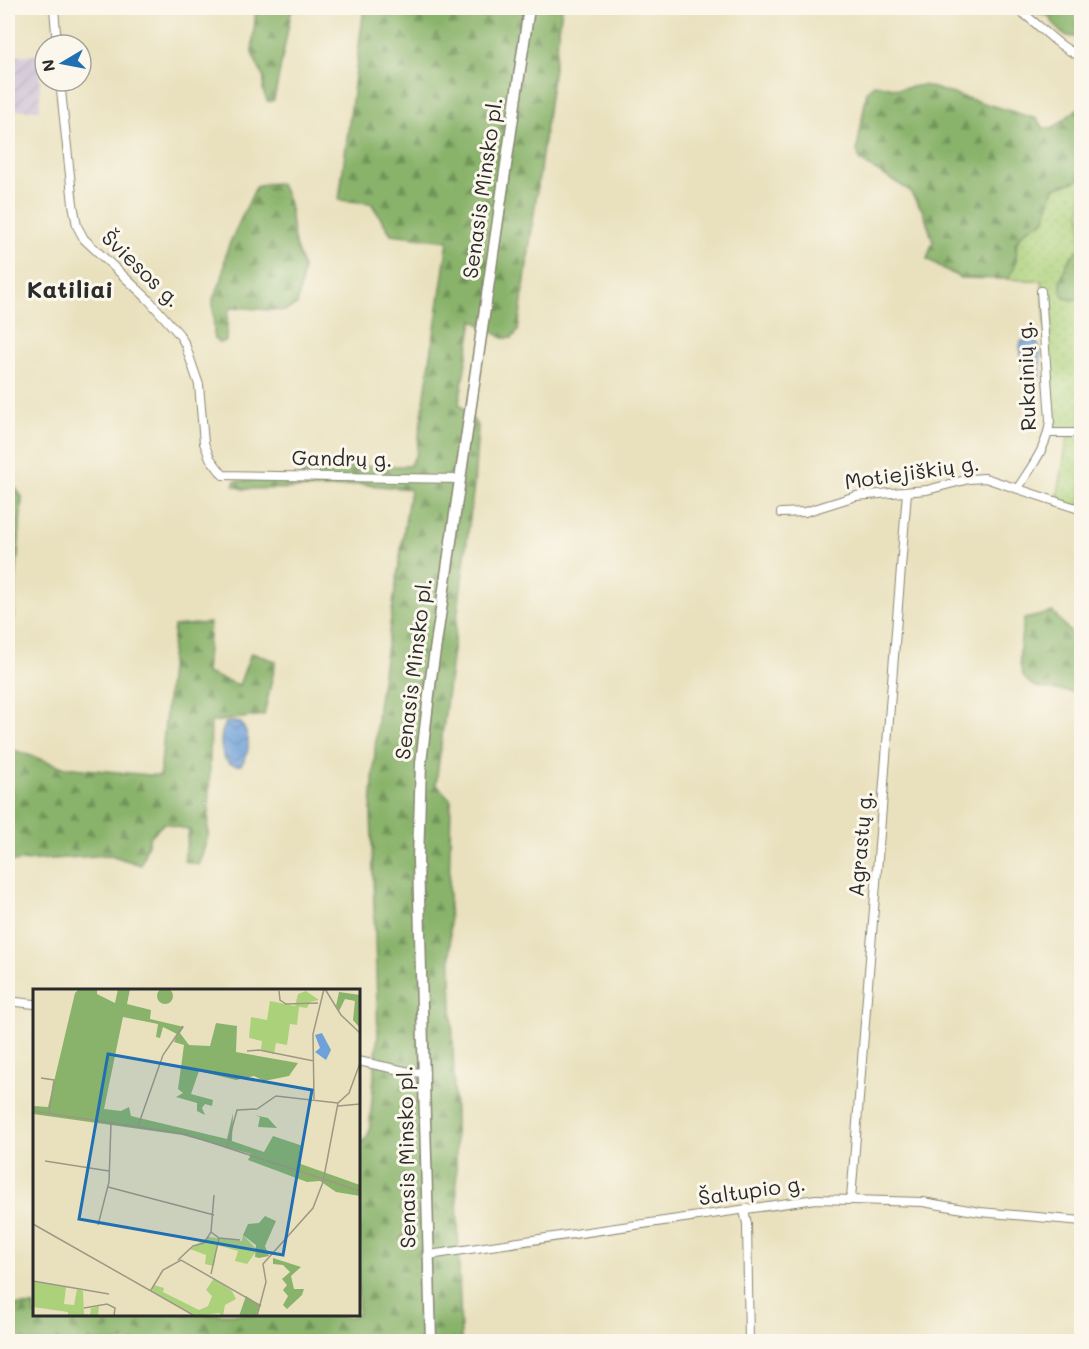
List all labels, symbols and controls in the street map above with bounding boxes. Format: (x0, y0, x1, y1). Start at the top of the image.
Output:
north arrow (33, 33, 93, 93)
text: N (36, 58, 59, 74)
street label: Senasis Minsko pl. (455, 95, 508, 280)
street label: Šviesos g. (97, 223, 188, 312)
district label: Katiliai (27, 273, 113, 304)
street label: Rukainių g. (1010, 320, 1041, 432)
street label: Gandrų g. (291, 443, 393, 472)
street label: Motiejiškių g. (843, 449, 981, 494)
street label: Senasis Minsko pl. (388, 576, 437, 761)
street label: Agrastų g. (841, 790, 878, 898)
inset map (33, 989, 360, 1316)
street label: Senasis Minsko pl. (390, 1065, 421, 1249)
street label: Šaltupio g. (697, 1169, 807, 1210)

